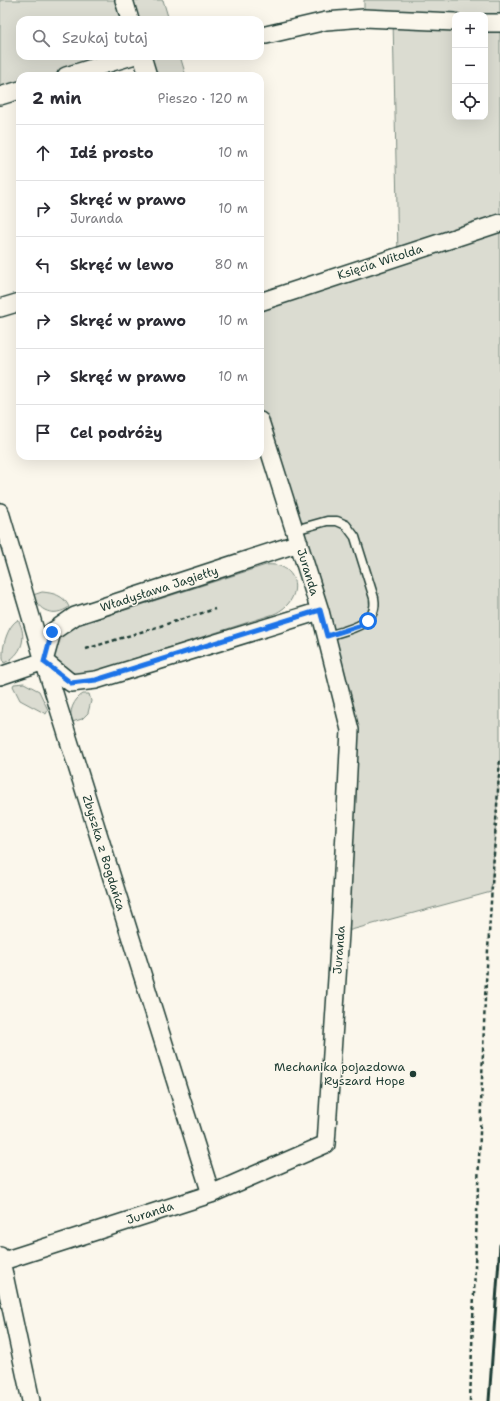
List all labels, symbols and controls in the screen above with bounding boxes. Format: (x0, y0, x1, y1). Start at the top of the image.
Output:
map controls (452, 12, 488, 120)
button: + (452, 12, 488, 48)
search box (16, 16, 264, 60)
icon: search (30, 27, 52, 49)
text: Szukaj tutaj (62, 28, 148, 48)
button: − (452, 48, 488, 84)
button: locate (452, 84, 488, 120)
text: 2 min (32, 87, 82, 109)
text: Pieszo · 120 m (158, 90, 248, 107)
icon: ahead (32, 142, 54, 164)
text: Idź prosto (70, 143, 154, 163)
text: 10 m (218, 144, 248, 161)
text: Skręć w prawo (70, 190, 186, 210)
icon: right (32, 198, 54, 220)
text: 10 m (218, 200, 248, 217)
text: Juranda (70, 210, 123, 227)
street label: Księcia Witolda (335, 240, 425, 283)
icon: left (32, 254, 54, 276)
text: Skręć w lewo (70, 255, 174, 275)
text: 80 m (214, 256, 248, 273)
icon: right (32, 310, 54, 332)
text: Skręć w prawo (70, 311, 186, 331)
text: 10 m (218, 312, 248, 329)
icon: right (32, 366, 54, 388)
text: Skręć w prawo (70, 367, 186, 387)
text: 10 m (218, 368, 248, 385)
icon: arrive (32, 422, 54, 444)
text: Cel podróży (70, 423, 162, 443)
street label: Juranda (293, 546, 323, 598)
street label: Władysława Jagiełły (98, 562, 220, 616)
route start (359, 612, 377, 630)
route end (43, 623, 61, 641)
street label: Zbyszka z Bogdańca (79, 793, 129, 913)
street label: Juranda (329, 925, 349, 975)
place label: Mechanika pojazdowa Ryszard Hope (274, 1059, 406, 1089)
marker: Mechanika pojazdowa Ryszard Hope (408, 1069, 418, 1079)
street label: Juranda (124, 1198, 176, 1228)

